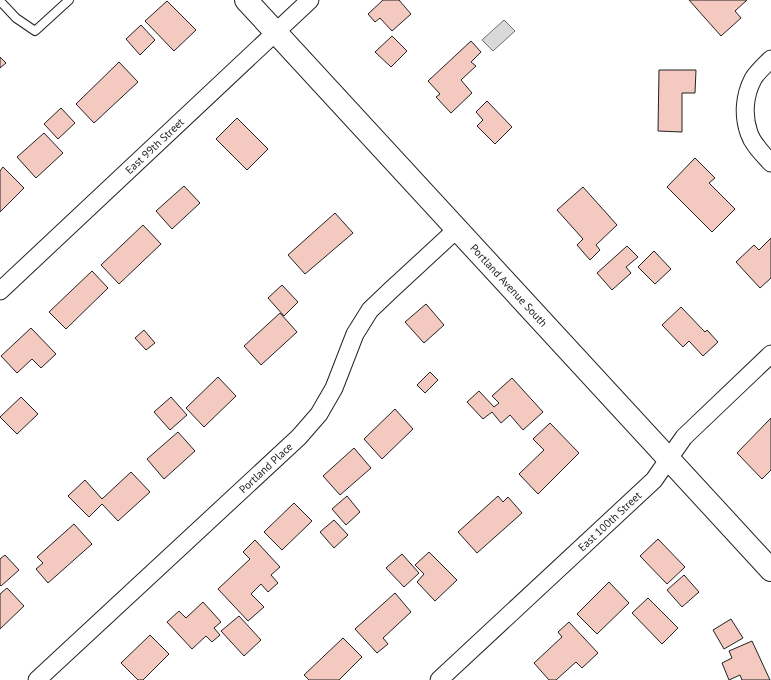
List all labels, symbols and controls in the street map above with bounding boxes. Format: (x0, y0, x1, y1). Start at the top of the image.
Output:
street label: East 99th Street (122, 115, 187, 177)
street label: Portland Avenue South (467, 241, 550, 330)
street label: Portland Place (236, 439, 296, 496)
street label: East 100th Street (575, 488, 644, 554)

